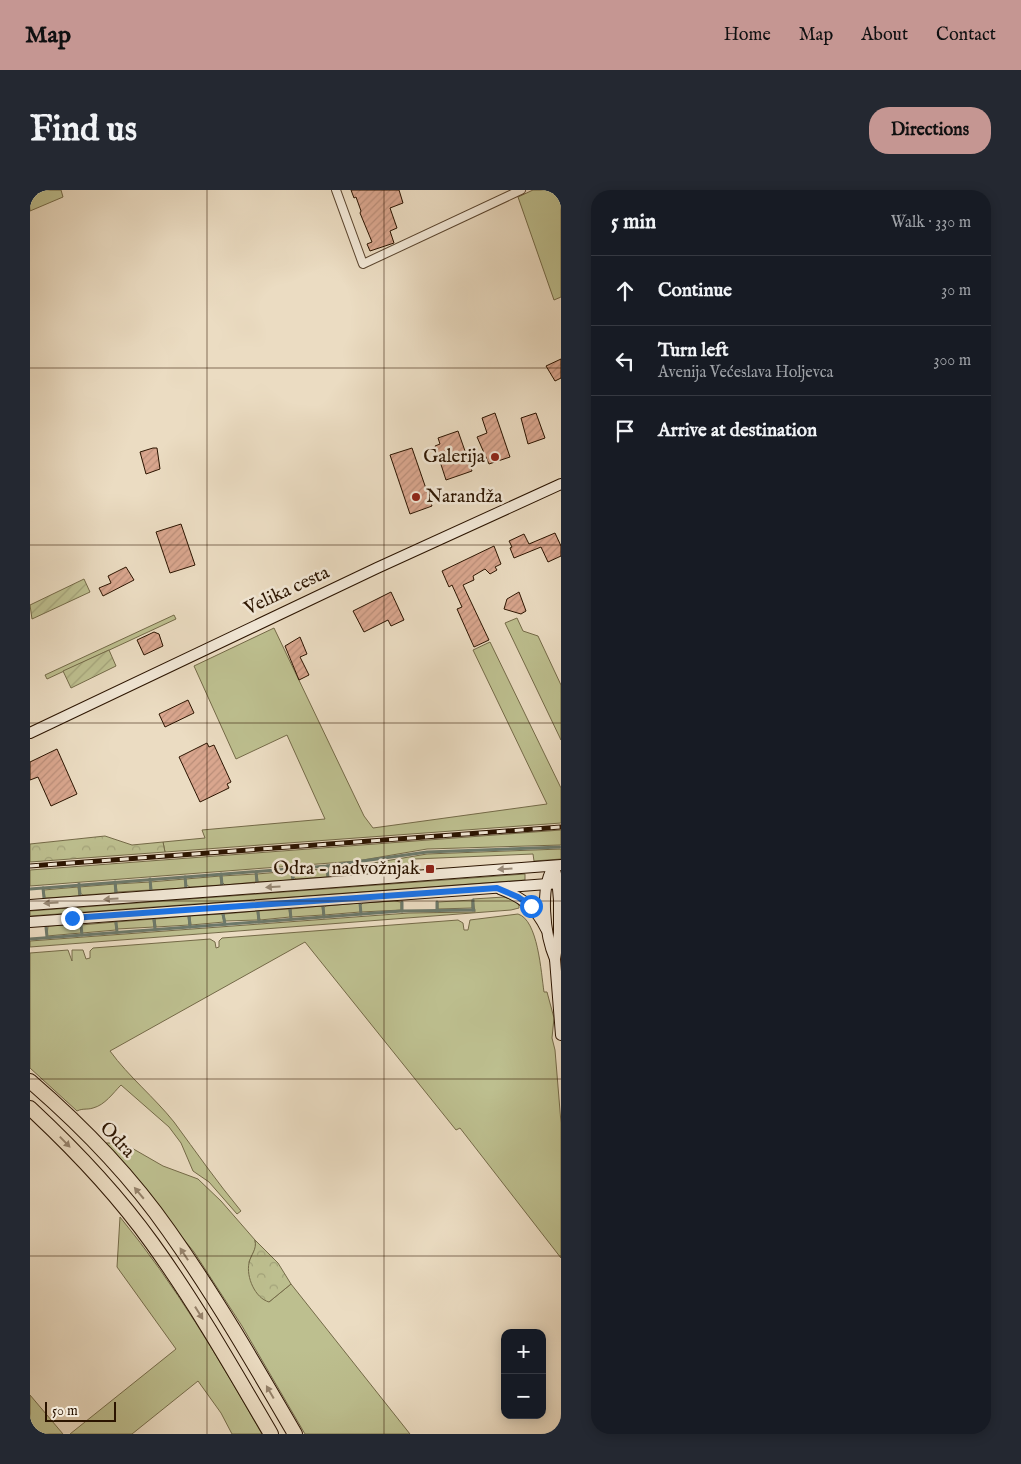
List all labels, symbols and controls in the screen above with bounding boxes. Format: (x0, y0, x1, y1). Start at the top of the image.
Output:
text: Map (25, 20, 71, 51)
text: Home (724, 24, 771, 47)
text: Map (799, 24, 833, 47)
text: About (861, 24, 908, 47)
text: Contact (936, 24, 996, 47)
button: Directions (869, 107, 991, 154)
text: Find us (30, 108, 137, 153)
text: 5 min (611, 209, 656, 236)
text: Walk · 330 m (891, 213, 971, 233)
icon: ahead (611, 277, 639, 305)
text: Continue (658, 279, 732, 303)
text: 30 m (941, 281, 971, 301)
text: Turn left (658, 339, 729, 363)
icon: left (611, 347, 639, 375)
text: 300 m (933, 351, 971, 371)
text: Avenija Većeslava Holjevca (658, 363, 834, 383)
icon: arrive (611, 417, 639, 445)
text: Arrive at destination (658, 419, 817, 443)
place label: Galerija (423, 445, 486, 469)
marker: Galerija (489, 451, 501, 463)
place label: Narandža (426, 485, 503, 509)
marker: Narandža (410, 491, 422, 503)
street label: Velika cesta (240, 561, 334, 622)
place label: Odra - nadvožnjak (273, 857, 421, 881)
marker: Odra - nadvožnjak (424, 863, 436, 875)
one-way arrow (497, 866, 513, 874)
one-way arrow (265, 883, 281, 891)
one-way arrow (103, 895, 119, 903)
route start (520, 895, 543, 918)
one-way arrow (43, 900, 59, 908)
route end (61, 907, 84, 930)
street label: Odra (94, 1117, 140, 1164)
one-way arrow (59, 1135, 71, 1147)
one-way arrow (133, 1187, 145, 1199)
one-way arrow (180, 1247, 189, 1261)
one-way arrow (194, 1306, 203, 1320)
map controls (501, 1329, 546, 1419)
button: + (501, 1329, 546, 1374)
button: − (501, 1374, 546, 1419)
one-way arrow (266, 1385, 275, 1398)
scale bar (45, 1399, 116, 1422)
text: 50 m (52, 1402, 78, 1420)

